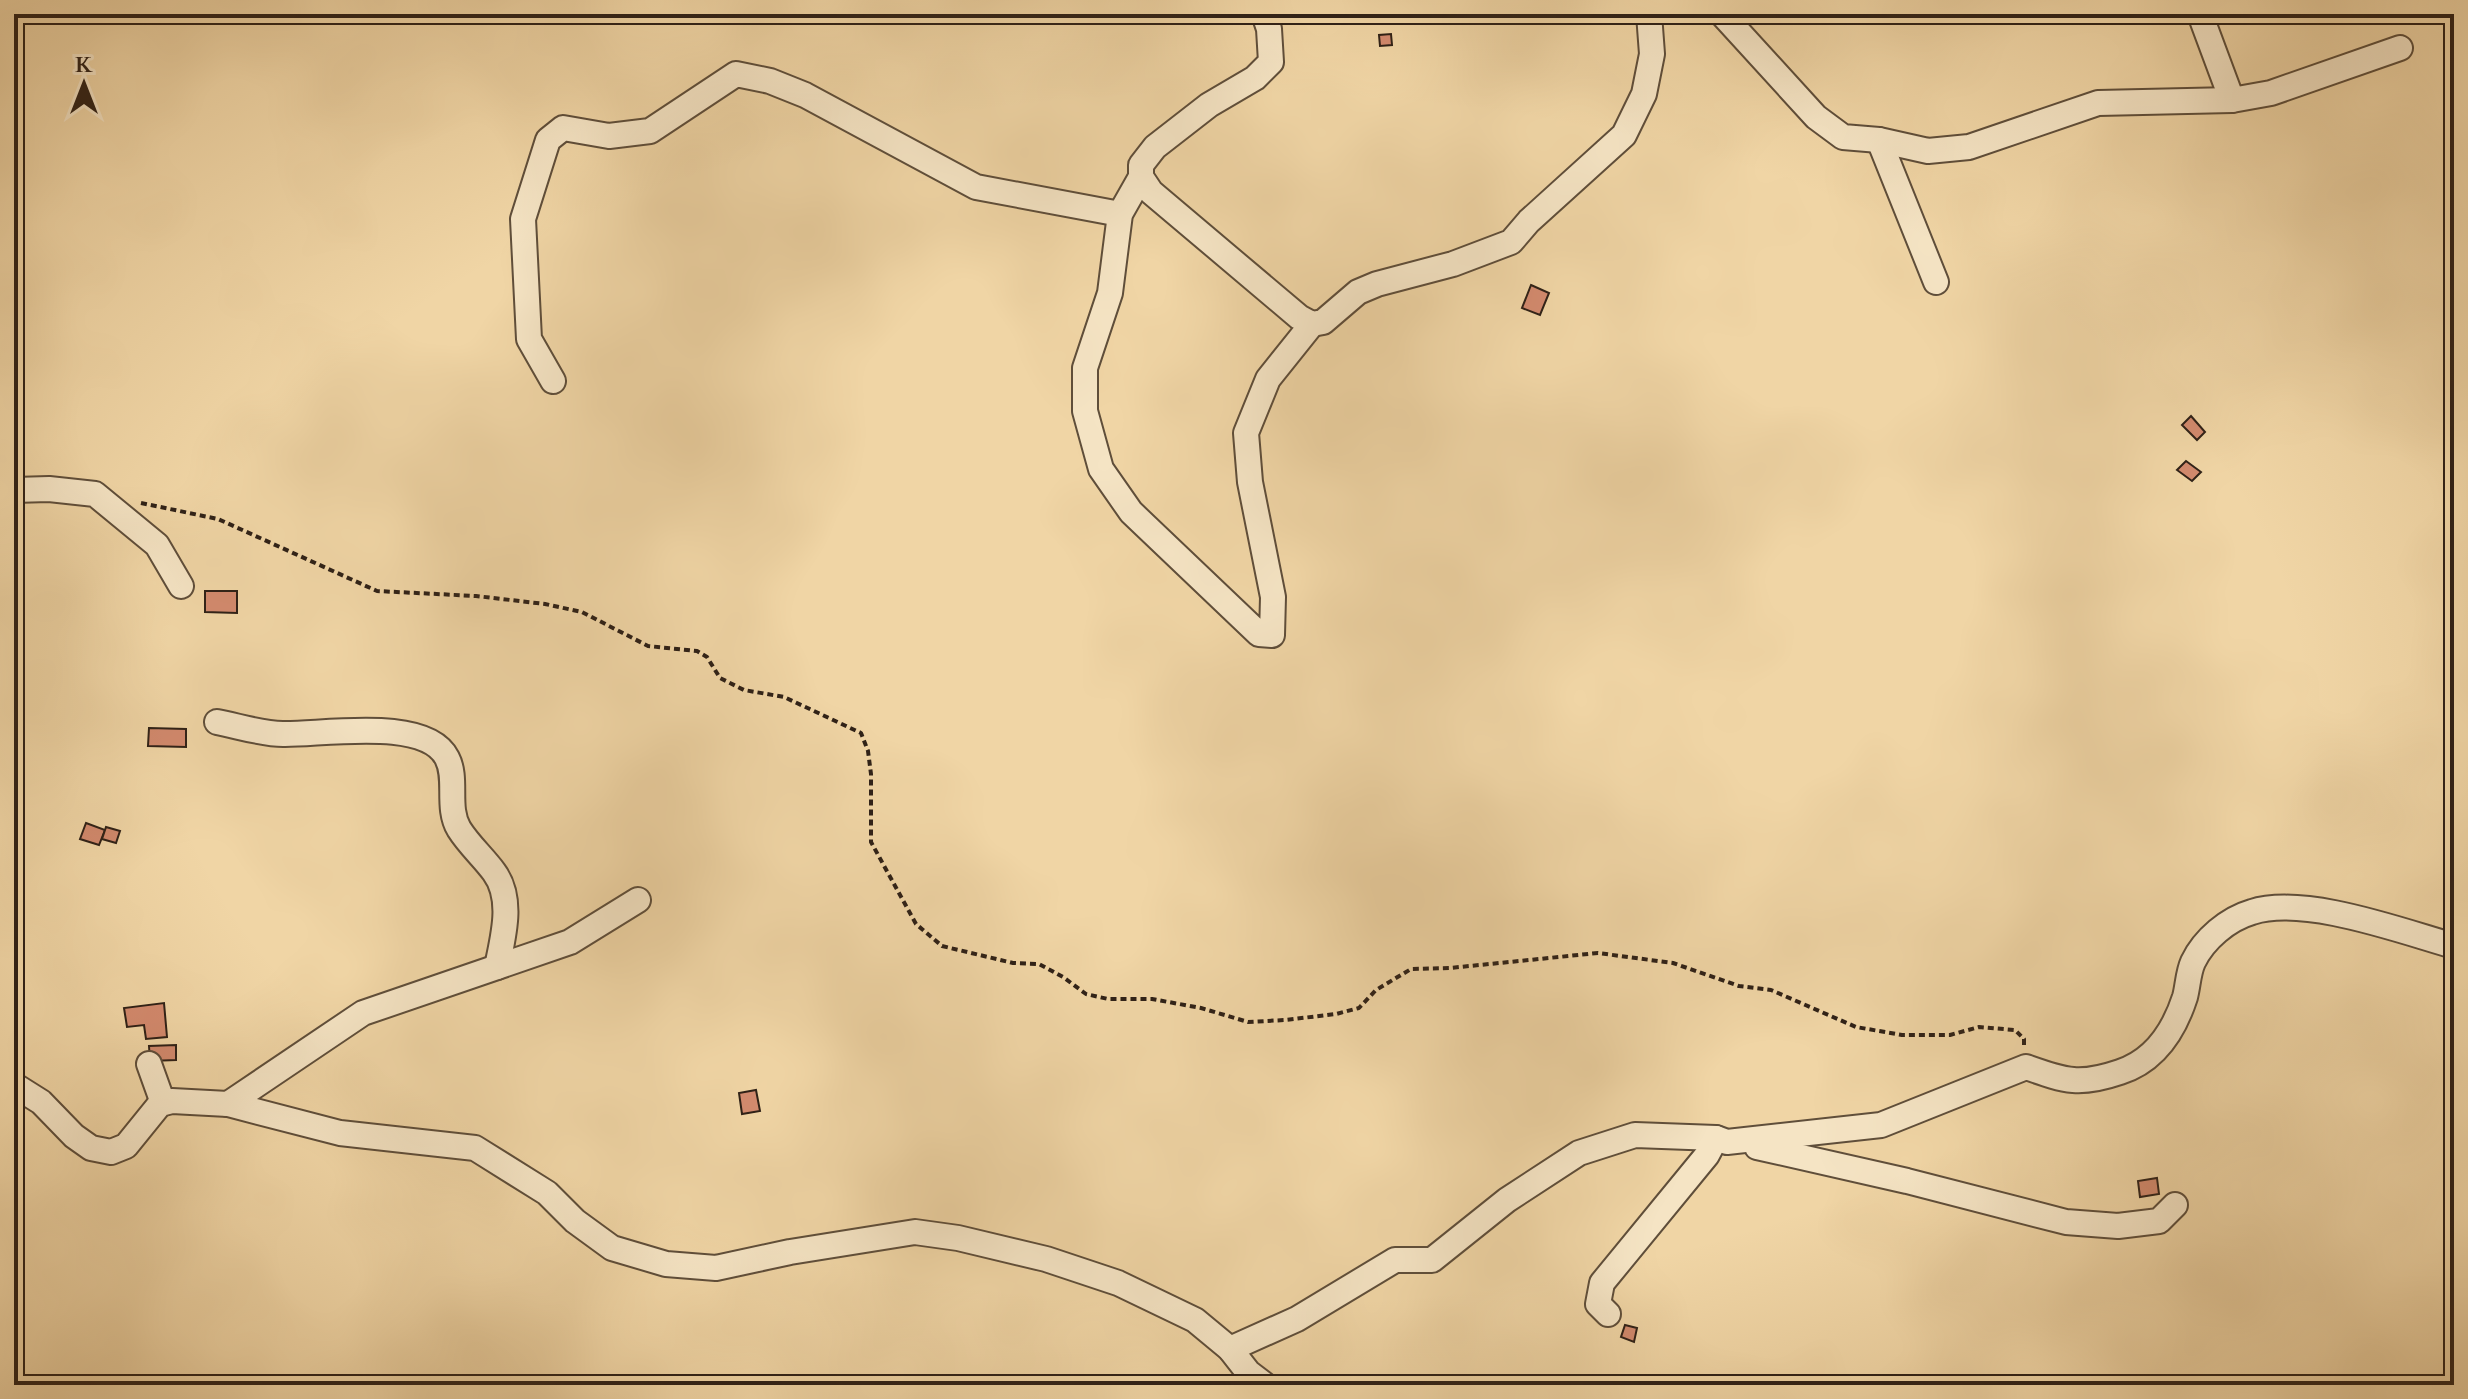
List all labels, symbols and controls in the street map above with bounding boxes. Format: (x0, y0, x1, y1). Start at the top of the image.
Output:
north arrow (44, 44, 124, 124)
text: K (75, 50, 93, 80)

